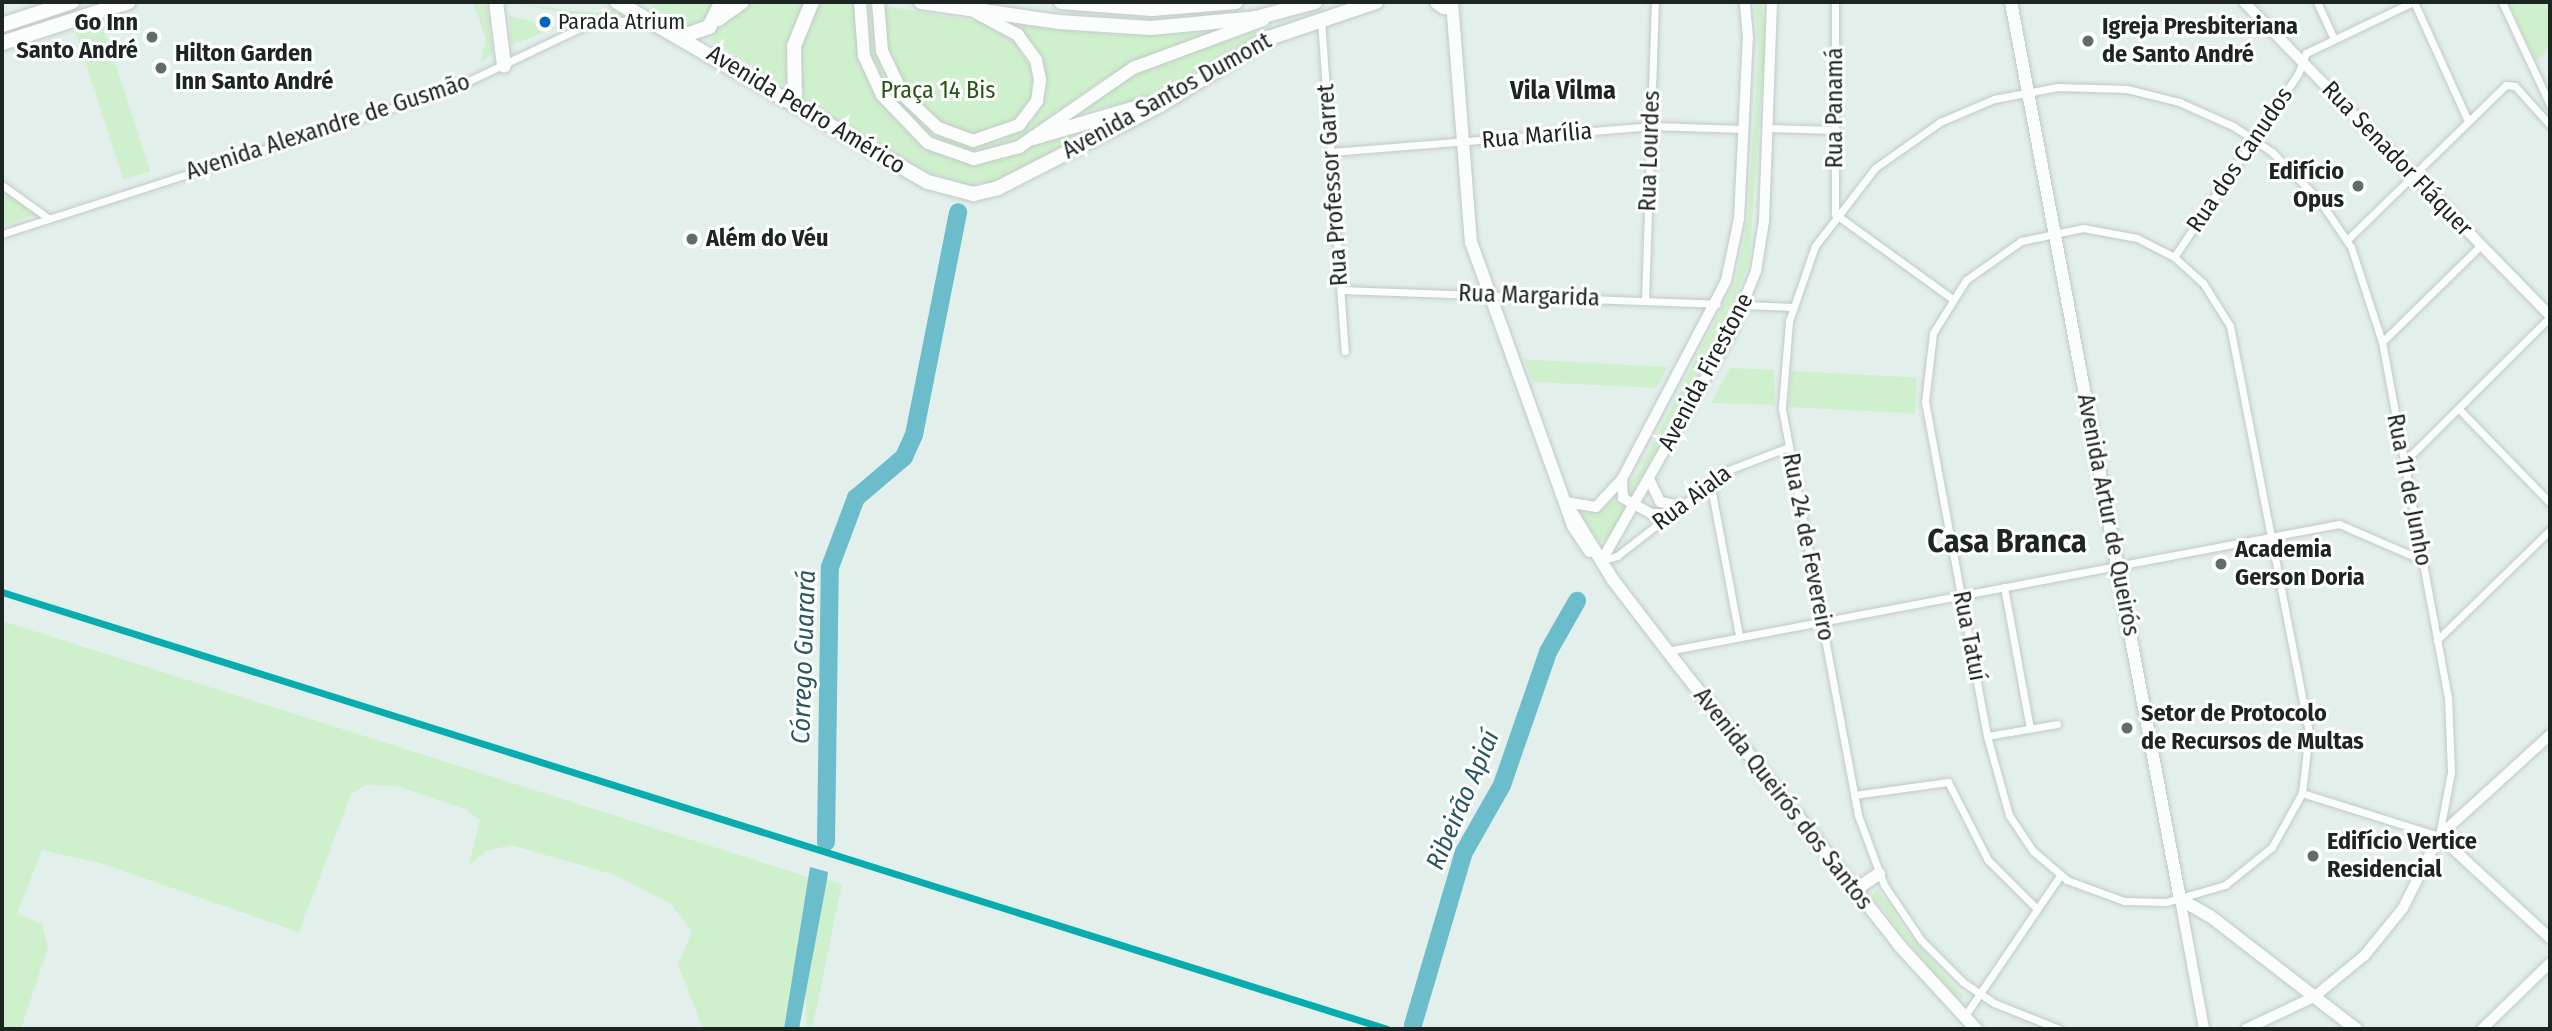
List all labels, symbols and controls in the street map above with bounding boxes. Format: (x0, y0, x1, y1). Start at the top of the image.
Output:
place label: Go Inn Santo André (16, 9, 138, 65)
place label: Parada Atrium (558, 9, 685, 35)
place label: Igreja Presbiteriana de Santo André (2102, 13, 2298, 69)
marker: Parada Atrium (538, 15, 552, 29)
street label: Avenida Santos Dumont (1058, 27, 1276, 165)
marker: Go Inn Santo André (144, 29, 160, 45)
marker: Igreja Presbiteriana de Santo André (2080, 33, 2096, 49)
street label: Avenida Pedro Américo (702, 39, 910, 181)
place label: Hilton Garden Inn Santo André (175, 40, 333, 96)
street label: Rua Panamá (1821, 48, 1849, 168)
marker: Hilton Garden Inn Santo André (153, 60, 169, 76)
street label: Avenida Alexandre de Gusmão (182, 67, 474, 187)
district label: Vila Vilma (1510, 75, 1616, 107)
street label: Rua Senador Fláquer (2316, 75, 2478, 243)
park label: Praça 14 Bis (881, 77, 995, 105)
street label: Rua dos Canudos (2181, 82, 2299, 238)
street label: Rua Professor Garret (1312, 83, 1354, 287)
street label: Rua Lourdes (1633, 90, 1667, 212)
street label: Rua Marília (1481, 117, 1593, 155)
place label: Edifício Opus (2269, 158, 2344, 214)
marker: Edifício Opus (2350, 178, 2366, 194)
place label: Além do Véu (706, 225, 828, 253)
marker: Além do Véu (684, 231, 700, 247)
street label: Rua Margarida (1458, 279, 1600, 313)
street label: Avenida Firestone (1652, 288, 1760, 456)
street label: Avenida Artur de Queirós (2070, 392, 2146, 638)
street label: Rua 11 de Junho (2380, 411, 2438, 569)
street label: Rua 24 de Fevereiro (1776, 451, 1840, 643)
street label: Rua Aiala (1647, 459, 1737, 537)
district label: Casa Branca (1927, 522, 2087, 560)
place label: Academia Gerson Doria (2235, 536, 2365, 592)
marker: Academia Gerson Doria (2213, 556, 2229, 572)
water label: Córrego Guarará (785, 569, 823, 745)
street label: Rua Tatuí (1946, 589, 1992, 683)
street label: Avenida Queirós dos Santos (1687, 682, 1879, 916)
place label: Setor de Protocolo de Recursos de Multas (2141, 700, 2364, 756)
marker: Setor de Protocolo de Recursos de Multas (2119, 720, 2135, 736)
water label: Ribeirão Apiaí (1420, 726, 1506, 874)
place label: Edifício Vertice Residencial (2327, 828, 2477, 884)
marker: Edifício Vertice Residencial (2305, 848, 2321, 864)

